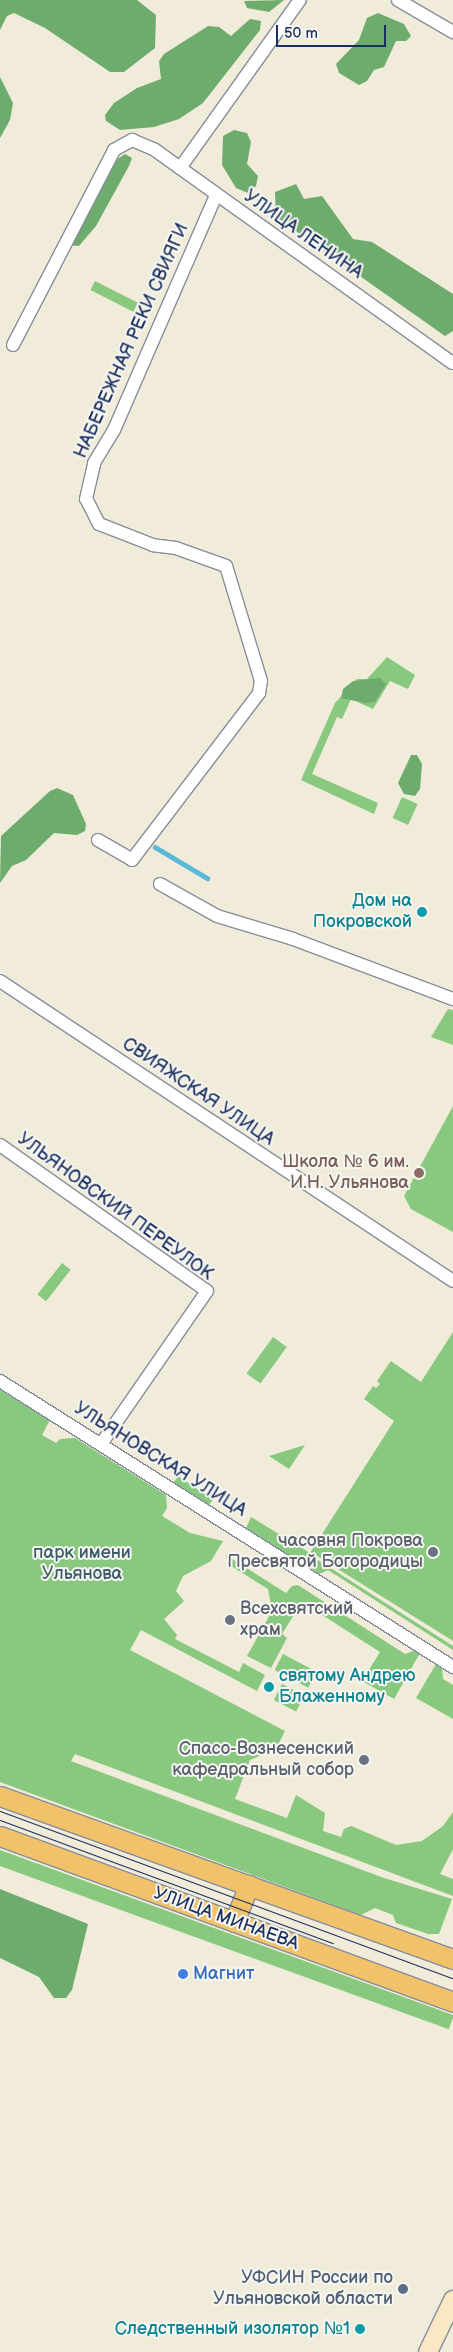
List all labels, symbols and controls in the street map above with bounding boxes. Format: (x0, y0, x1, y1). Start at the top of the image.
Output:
scale bar (278, 15, 388, 47)
text: 50 m (284, 24, 318, 43)
street label: УЛИЦА ЛЕНИНА (239, 186, 367, 284)
street label: НАБЕРЕЖНАЯ РЕКИ СВИЯГИ (70, 220, 194, 462)
place label: Дом на Покровской (313, 891, 412, 934)
marker: Дом на Покровской (416, 906, 428, 918)
street label: СВИЯЖСКАЯ УЛИЦА (118, 1033, 278, 1151)
street label: УЛЬЯНОВСКИЙ ПЕРЕУЛОК (13, 1129, 217, 1285)
place label: Школа № 6 им. И.Н. Ульянова (282, 1152, 409, 1194)
marker: Школа № 6 им. И.Н. Ульянова (413, 1167, 425, 1179)
street label: УЛЬЯНОВСКАЯ УЛИЦА (70, 1398, 250, 1522)
place label: часовня Покрова Пресвятой Богородицы (227, 1531, 423, 1574)
park label: парк имени Ульянова (33, 1543, 131, 1586)
marker: часовня Покрова Пресвятой Богородицы (427, 1546, 439, 1558)
place label: Всехсвятский храм (240, 1599, 353, 1642)
marker: Всехсвятский храм (224, 1614, 236, 1626)
place label: святому Андрею Блаженному (279, 1666, 415, 1708)
marker: святому Андрею Блаженному (263, 1681, 275, 1693)
place label: Спасо-Вознесенский кафедральный собор (172, 1739, 354, 1782)
marker: Спасо-Вознесенский кафедральный собор (358, 1754, 370, 1766)
street label: УЛИЦА МИНАЕВА (151, 1883, 301, 1955)
place label: Магнит (193, 1963, 254, 1985)
marker: Магнит (177, 1968, 189, 1980)
place label: УФСИН России по Ульяновской области (213, 2268, 393, 2310)
marker: УФСИН России по Ульяновской области (397, 2283, 409, 2295)
place label: Следственный изолятор №1 (115, 2318, 350, 2340)
marker: Следственный изолятор №1 (354, 2323, 366, 2335)

